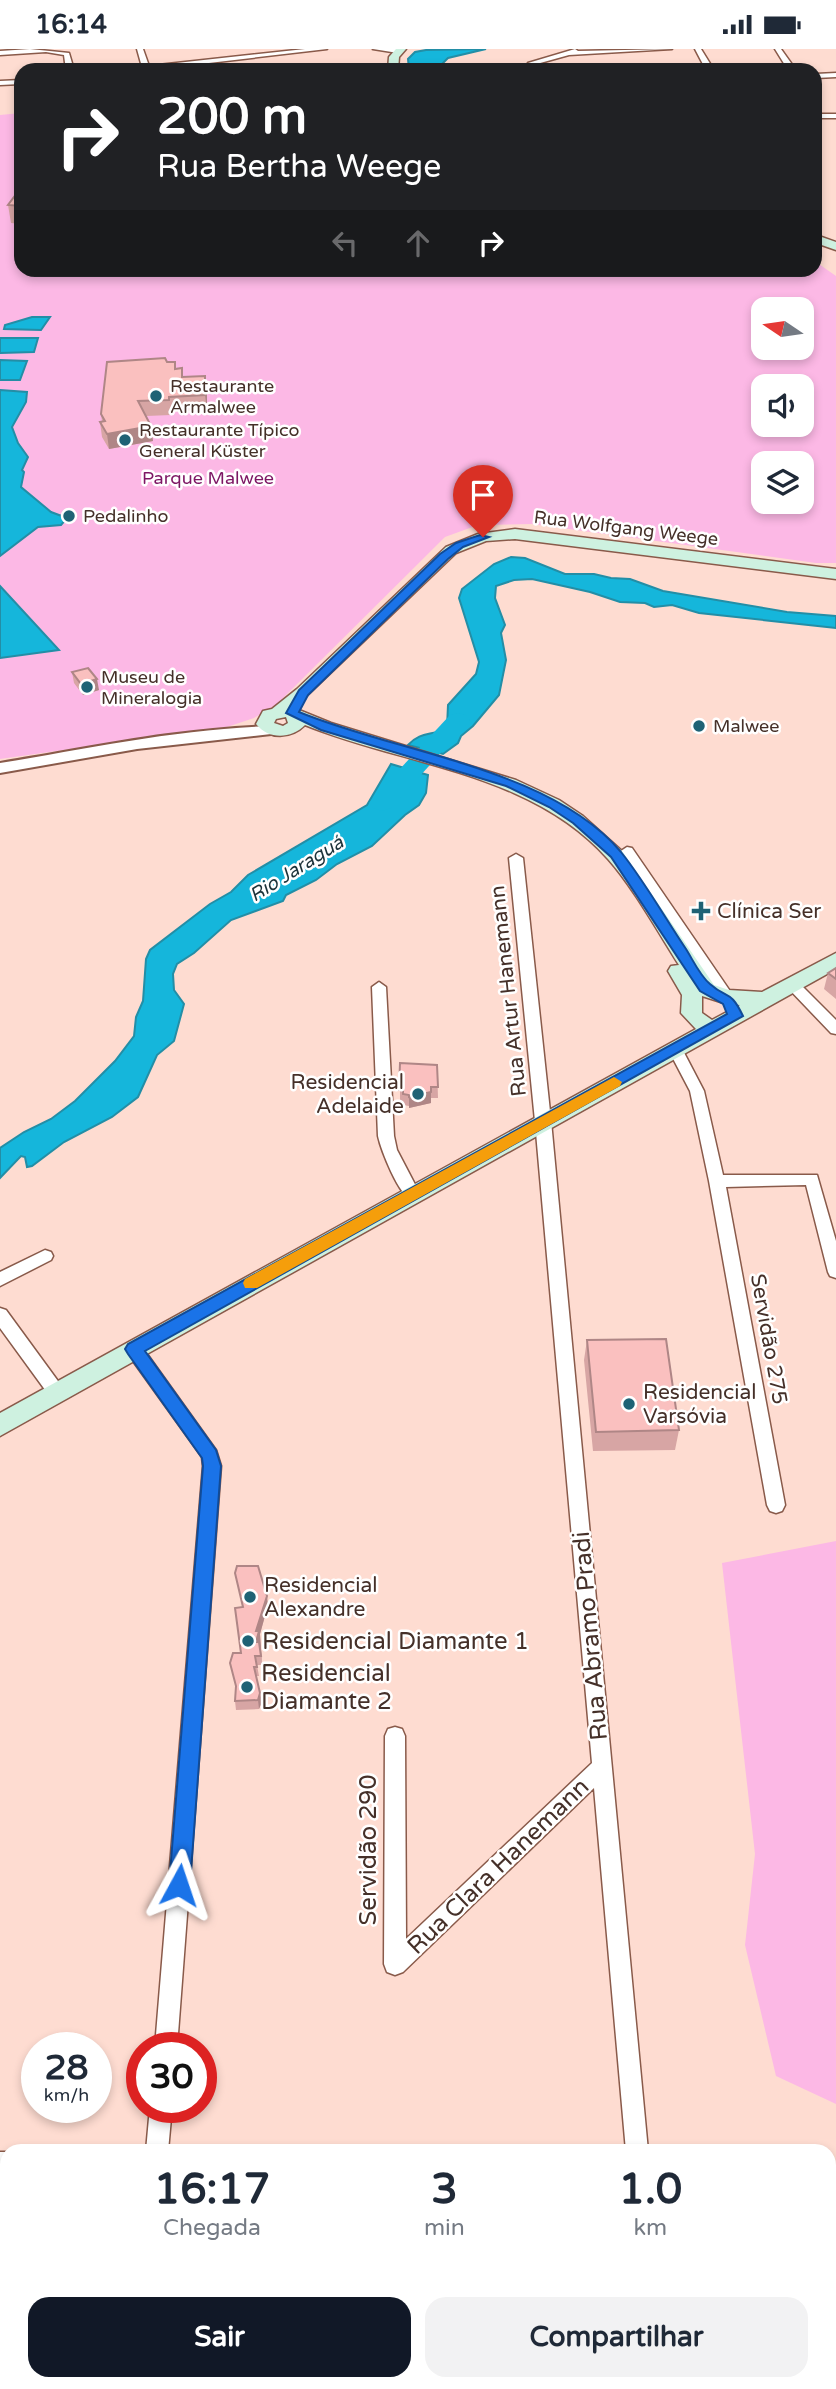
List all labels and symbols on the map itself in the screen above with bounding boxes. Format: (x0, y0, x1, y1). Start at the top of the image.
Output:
north arrow (751, 297, 814, 361)
place label: Restaurante Armalwee (170, 375, 274, 418)
marker: Restaurante Armalwee (148, 388, 164, 404)
place label: Restaurante Típico General Küster (139, 419, 299, 462)
marker: Restaurante Típico General Küster (117, 432, 133, 448)
pin (453, 465, 513, 537)
park label: Parque Malwee (142, 467, 274, 489)
place label: Pedalinho (83, 505, 168, 527)
street label: Rua Wolfgang Weege (533, 506, 719, 550)
marker: Pedalinho (61, 508, 77, 524)
place label: Museu de Mineralogia (101, 666, 202, 709)
marker: Museu de Mineralogia (79, 679, 95, 695)
place label: Malwee (713, 715, 780, 737)
marker: Malwee (691, 718, 707, 734)
water label: Rio Jaraguá (246, 831, 349, 906)
street label: Rua Artur Hanemann (485, 884, 532, 1098)
place label: Clínica Ser (717, 899, 821, 924)
marker: Clínica Ser (691, 901, 711, 921)
place label: Residencial Adelaide (290, 1070, 404, 1119)
marker: Residencial Adelaide (410, 1086, 426, 1102)
street label: Servidão 275 (745, 1272, 792, 1406)
place label: Residencial Varsóvia (643, 1380, 757, 1429)
marker: Residencial Varsóvia (621, 1396, 637, 1412)
street label: Rua Abramo Pradi (567, 1530, 614, 1742)
place label: Residencial Alexandre (264, 1573, 378, 1622)
marker: Residencial Alexandre (242, 1589, 258, 1605)
place label: Residencial Diamante 1 (262, 1627, 529, 1656)
marker: Residencial Diamante 1 (240, 1633, 256, 1649)
place label: Residencial Diamante 2 (261, 1659, 392, 1716)
marker: Residencial Diamante 2 (239, 1679, 255, 1695)
street label: Rua Clara Hanemann (402, 1772, 595, 1961)
street label: Servidão 290 (354, 1775, 383, 1925)
position arrow (142, 1848, 216, 1922)
speed limit sign: 30 (126, 2032, 217, 2123)

